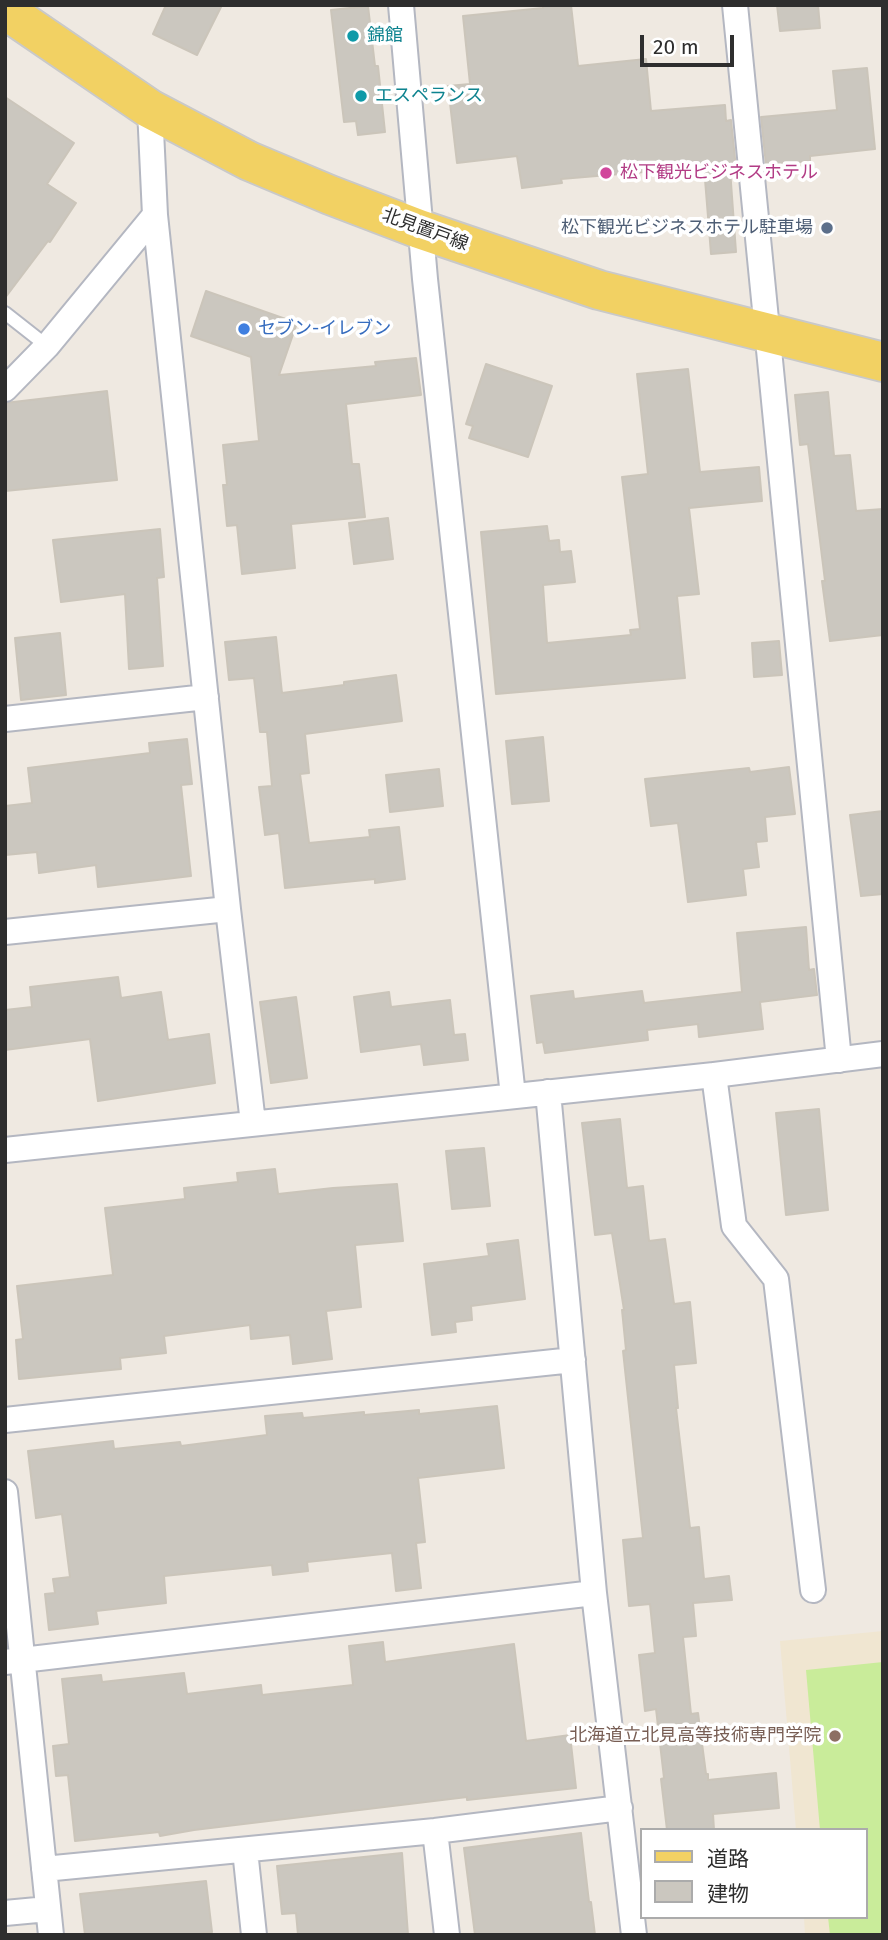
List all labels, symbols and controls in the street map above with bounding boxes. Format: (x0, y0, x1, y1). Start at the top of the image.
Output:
scale bar (643, 21, 738, 65)
place label: 錦館 (367, 25, 403, 47)
marker: 錦館 (345, 28, 361, 44)
text: 20 m (653, 34, 699, 60)
place label: エスペランス (375, 85, 483, 107)
marker: エスペランス (353, 88, 369, 104)
place label: 松下観光ビジネスホテル (620, 162, 818, 184)
marker: 松下観光ビジネスホテル (598, 165, 614, 181)
street label: 北見置戸線 (379, 204, 471, 256)
place label: 松下観光ビジネスホテル駐車場 (561, 217, 813, 239)
marker: 松下観光ビジネスホテル駐車場 (819, 220, 835, 236)
place label: セブン-イレブン (258, 318, 391, 340)
marker: セブン-イレブン (236, 321, 252, 337)
place label: 北海道立北見高等技術専門学院 (569, 1725, 821, 1747)
marker: 北海道立北見高等技術専門学院 (827, 1728, 843, 1744)
legend (640, 1828, 867, 1919)
text: 道路 (707, 1846, 749, 1872)
text: 建物 (707, 1881, 749, 1907)

